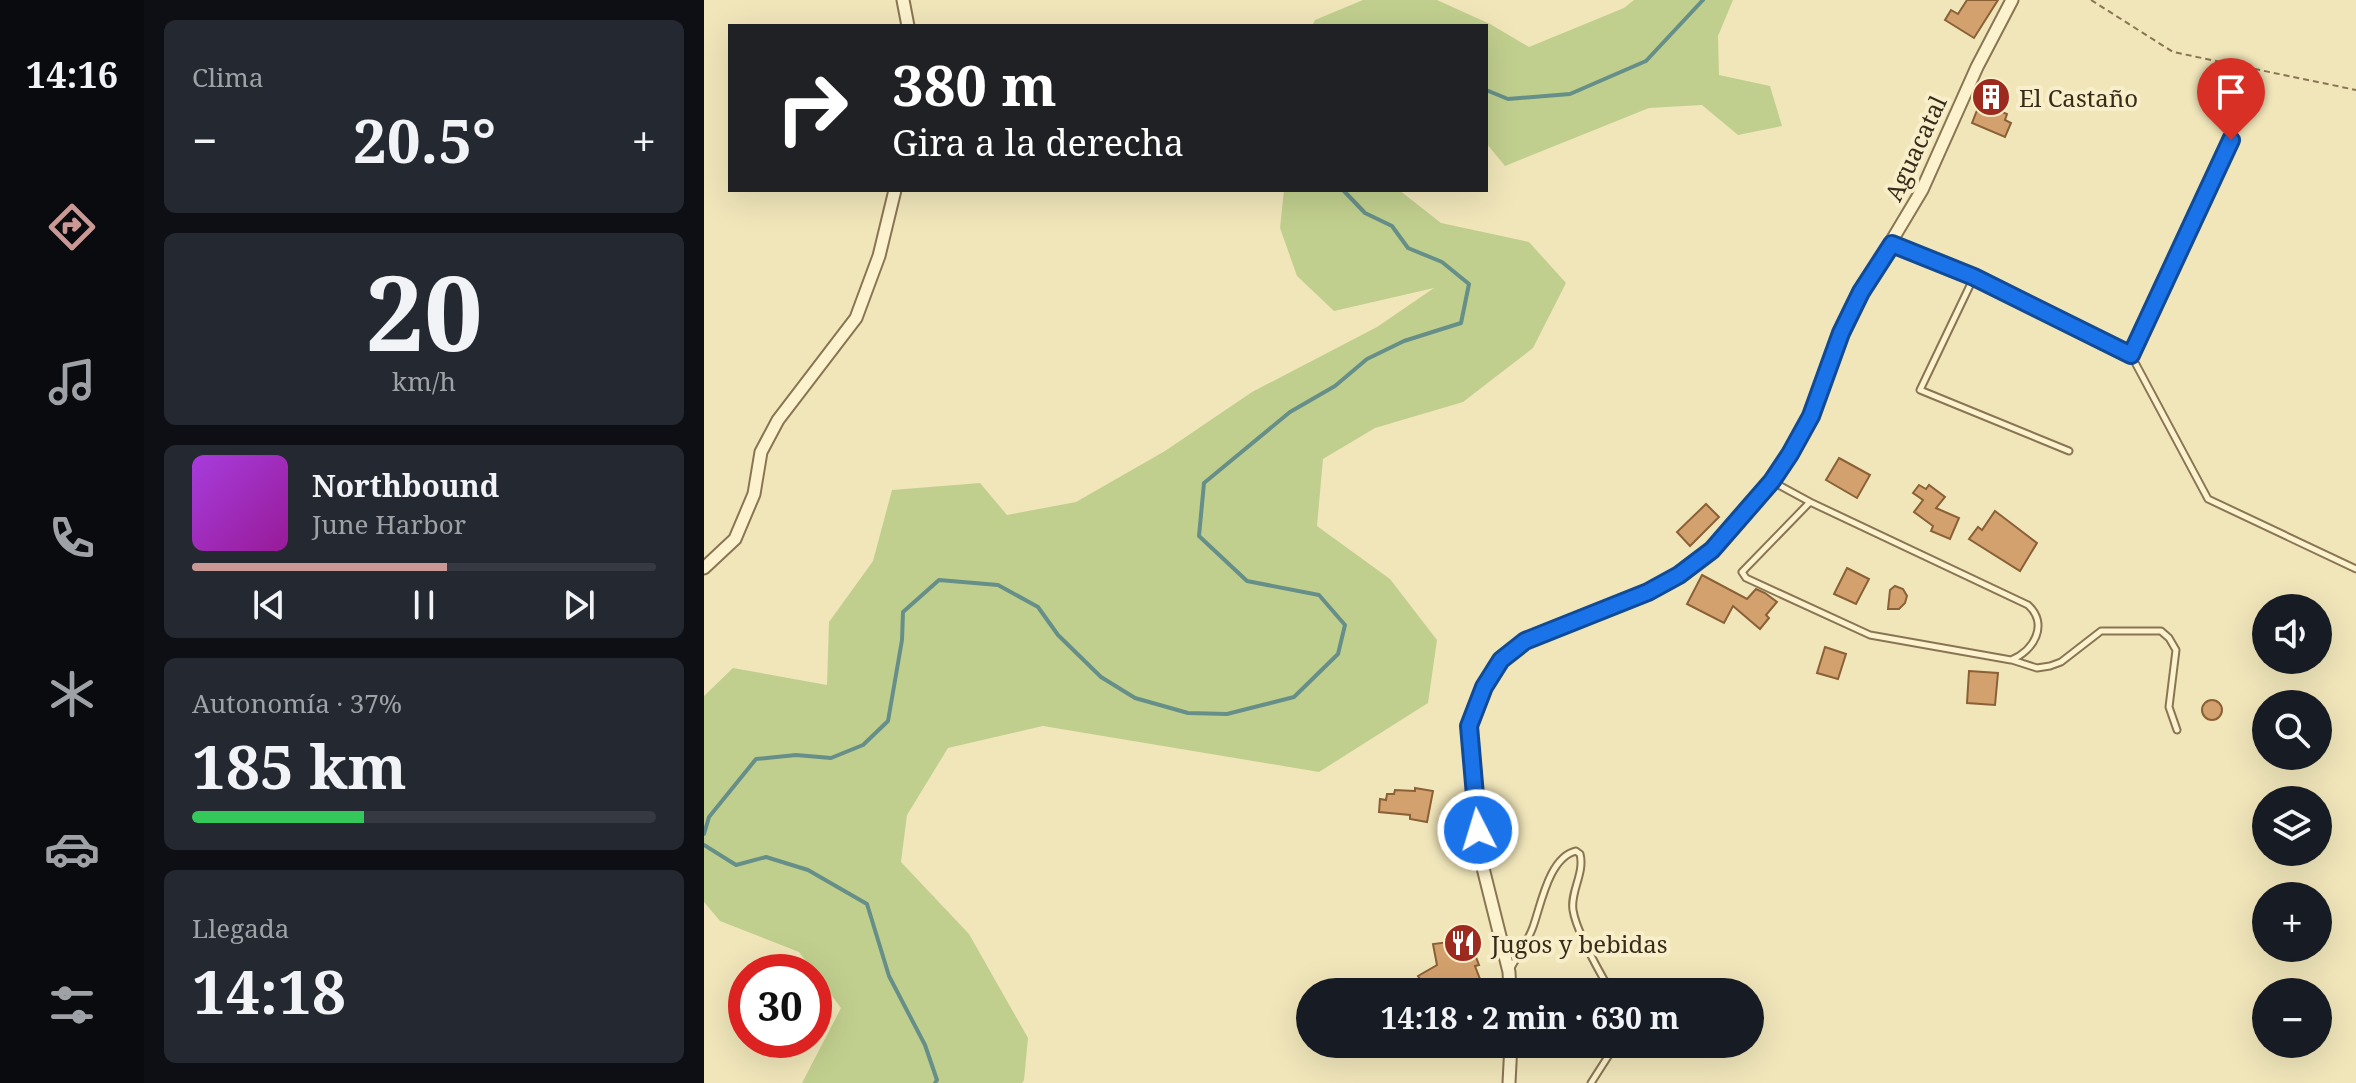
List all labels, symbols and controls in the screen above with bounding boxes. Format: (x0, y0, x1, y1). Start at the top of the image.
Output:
text: 380 m (892, 46, 1057, 122)
text: 14:16 (26, 50, 118, 99)
icon: right (760, 56, 864, 160)
pin (2197, 58, 2265, 140)
text: Clima (192, 59, 264, 95)
icon: arrive (2209, 70, 2253, 114)
building icon: El Castaño (1970, 76, 2012, 118)
place label: El Castaño (2019, 81, 2138, 114)
street label: Aguacatal (1876, 89, 1954, 206)
text: 20.5° (353, 99, 496, 181)
text: − (192, 110, 217, 170)
text: + (631, 110, 656, 170)
text: Gira a la derecha (892, 118, 1184, 167)
icon: directions (44, 199, 100, 255)
text: 20 (365, 240, 483, 381)
icon: music (44, 354, 100, 410)
text: km/h (392, 363, 456, 399)
text: Northbound (312, 465, 499, 506)
text: June Harbor (312, 506, 466, 542)
icon: phone (44, 510, 100, 566)
icon: previous (247, 583, 291, 627)
icon: pause (402, 583, 446, 627)
icon: next (557, 583, 601, 627)
map controls (2252, 594, 2332, 1058)
button: sound (2252, 594, 2332, 674)
icon: climate (44, 666, 100, 722)
text: Autonomía · 37% (192, 685, 402, 721)
button: search (2252, 690, 2332, 770)
text: 185 km (192, 725, 407, 807)
button: layers (2252, 786, 2332, 866)
position arrow (1436, 788, 1520, 872)
icon: car (44, 821, 100, 877)
button: + (2252, 882, 2332, 962)
text: Llegada (192, 910, 289, 946)
restaurant icon: Jugos y bebidas (1442, 922, 1484, 964)
place label: Jugos y bebidas (1490, 927, 1668, 960)
text: 14:18 (192, 950, 346, 1032)
speed limit sign: 30 (728, 954, 832, 1058)
icon: filters (44, 977, 100, 1033)
button: − (2252, 978, 2332, 1058)
text: 14:18 · 2 min · 630 m (1381, 997, 1679, 1038)

